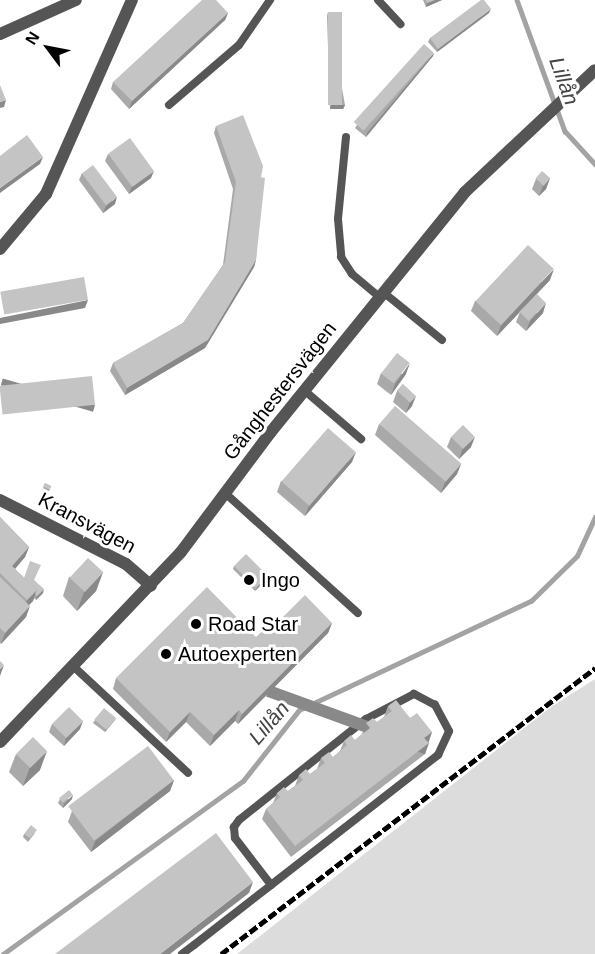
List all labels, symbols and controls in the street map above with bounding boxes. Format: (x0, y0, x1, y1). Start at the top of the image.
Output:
north arrow (18, 18, 78, 78)
text: N (22, 29, 43, 48)
water label: Lillån (544, 54, 584, 108)
street label: Gånghestersvägen (219, 317, 341, 465)
street label: Kransvägen (34, 487, 140, 559)
place label: Ingo (261, 568, 300, 592)
marker: Ingo (242, 573, 256, 587)
place label: Road Star (208, 612, 298, 636)
marker: Road Star (189, 617, 203, 631)
place label: Autoexperten (178, 642, 297, 666)
marker: Autoexperten (159, 647, 173, 661)
water label: Lillån (243, 696, 295, 750)

